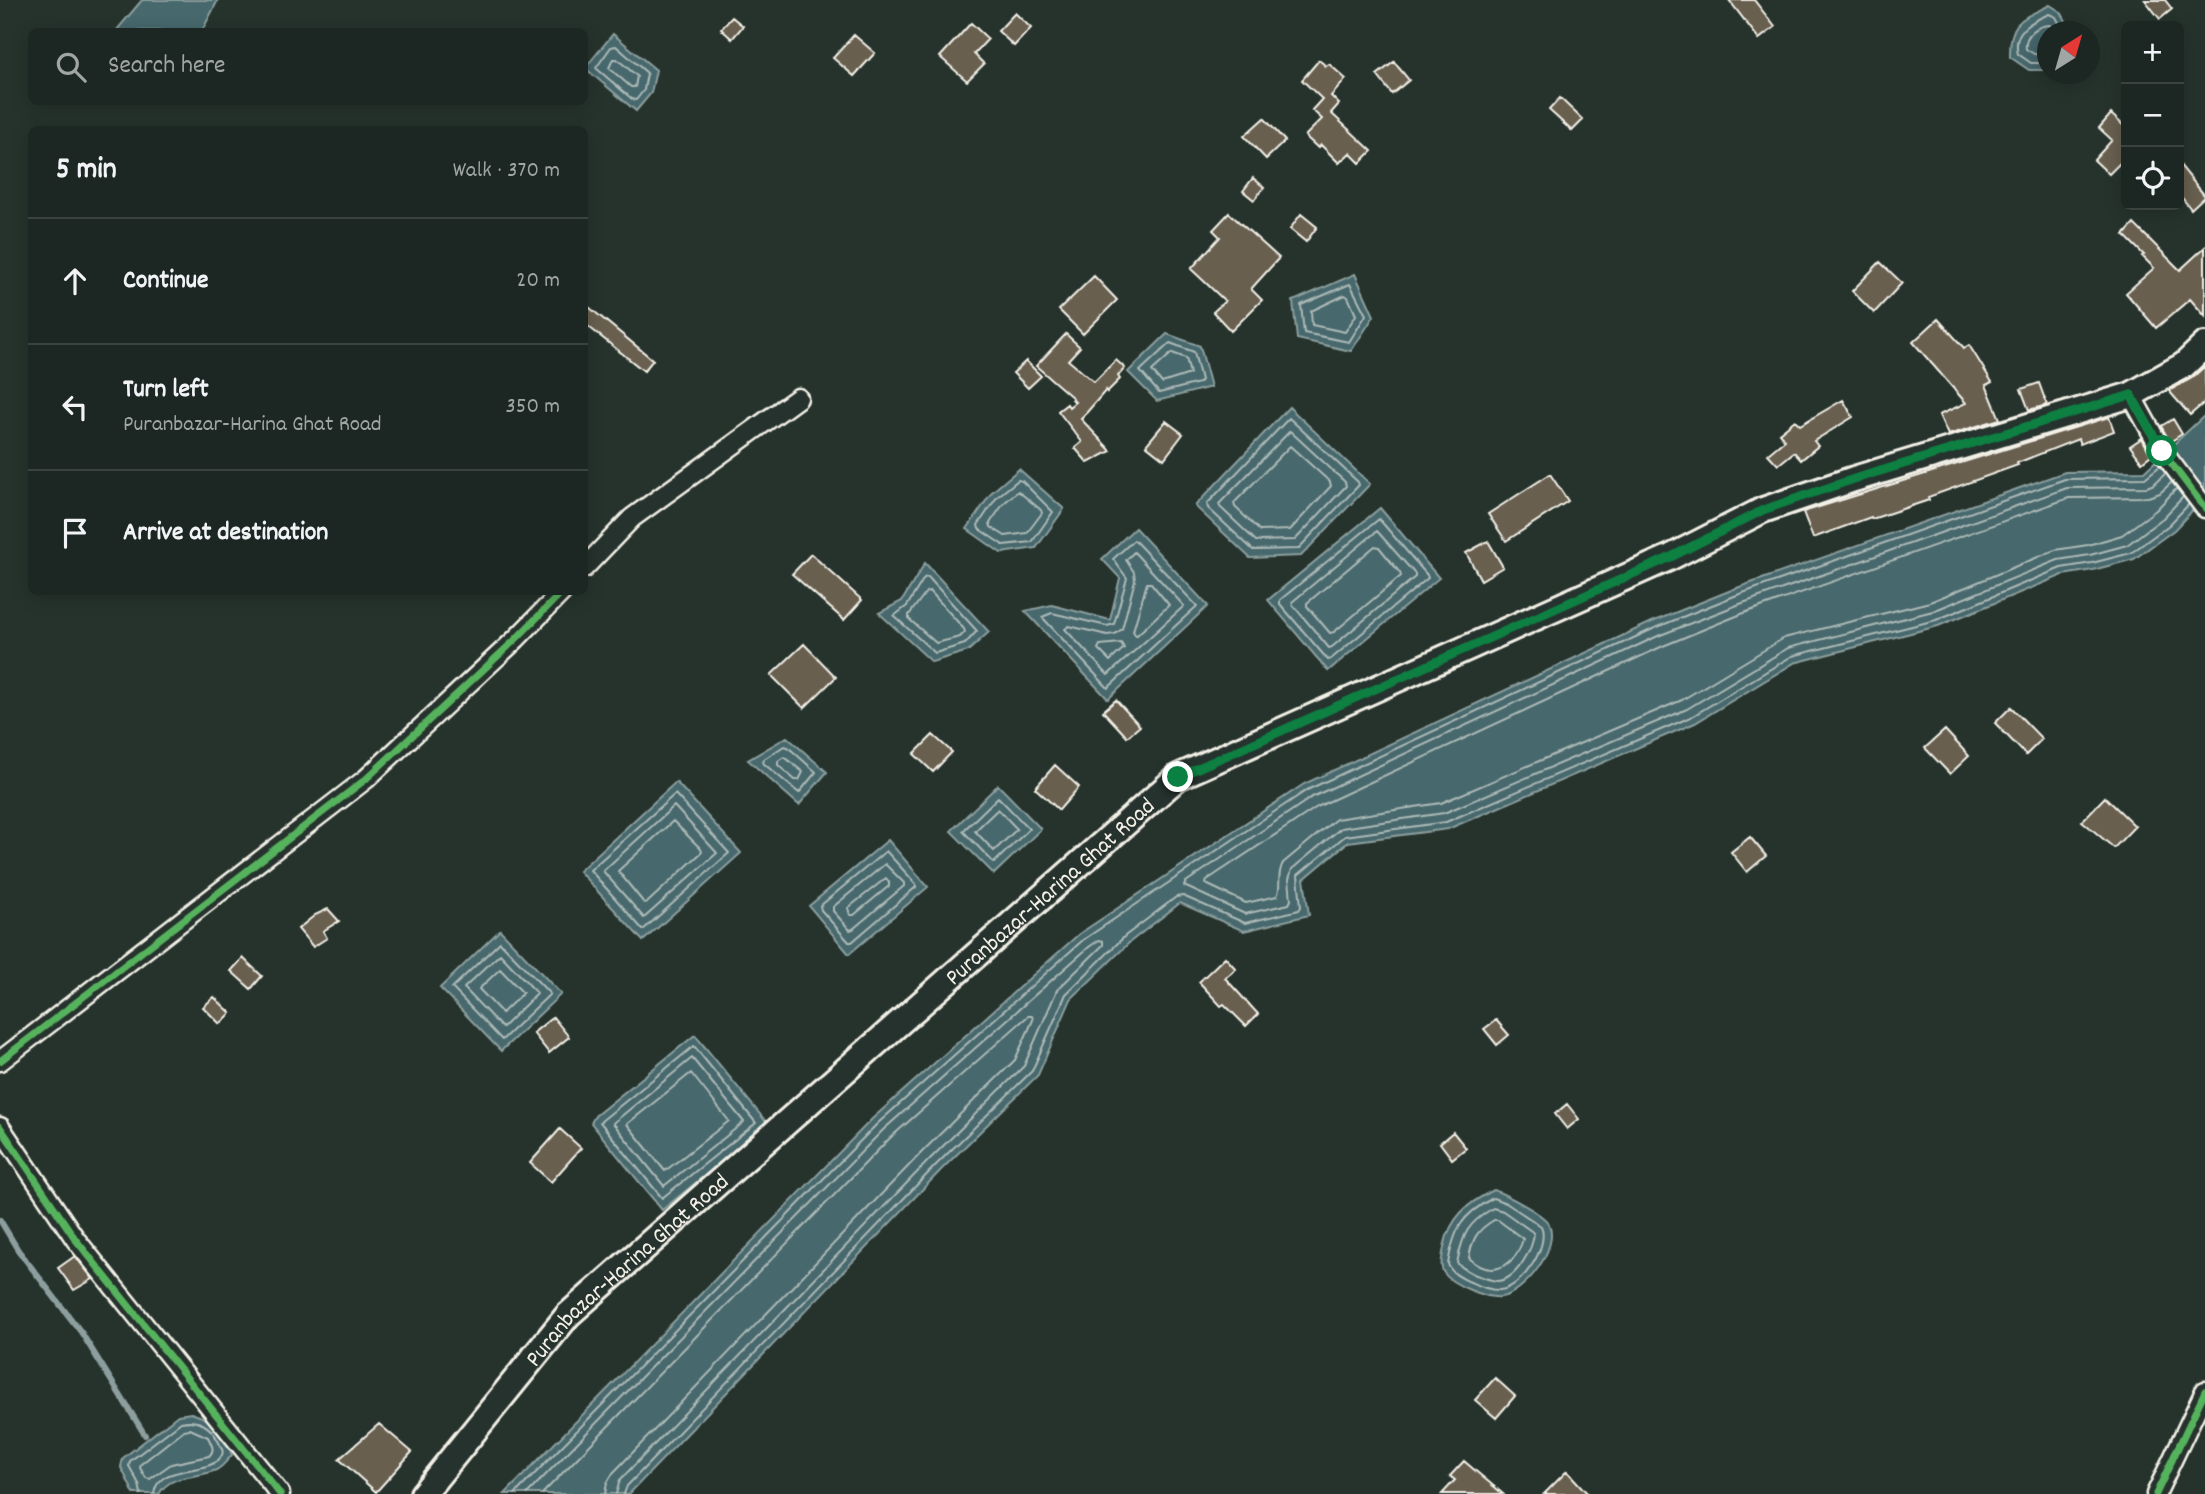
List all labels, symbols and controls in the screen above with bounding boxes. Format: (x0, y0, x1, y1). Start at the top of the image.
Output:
north arrow (2037, 21, 2100, 84)
map controls (2121, 21, 2184, 210)
button: + (2121, 21, 2184, 84)
search box (28, 28, 588, 105)
icon: search (52, 48, 90, 86)
text: Search here (108, 48, 226, 85)
button: − (2121, 84, 2184, 147)
button: locate (2121, 147, 2184, 210)
text: 5 min (56, 150, 117, 193)
text: Walk · 370 m (453, 155, 560, 188)
icon: ahead (56, 262, 94, 300)
text: Continue (123, 263, 208, 300)
text: 20 m (516, 265, 560, 298)
text: Turn left (123, 372, 209, 409)
icon: left (56, 388, 94, 426)
text: 350 m (506, 391, 560, 424)
text: Puranbazar-Harina Ghat Road (123, 409, 382, 442)
route start (2146, 435, 2177, 466)
icon: arrive (56, 514, 94, 552)
text: Arrive at destination (123, 515, 328, 552)
route end (1162, 761, 1193, 792)
street label: Puranbazar-Harina Ghat Road (939, 791, 1164, 995)
street label: Puranbazar-Harina Ghat Road (518, 1166, 738, 1375)

